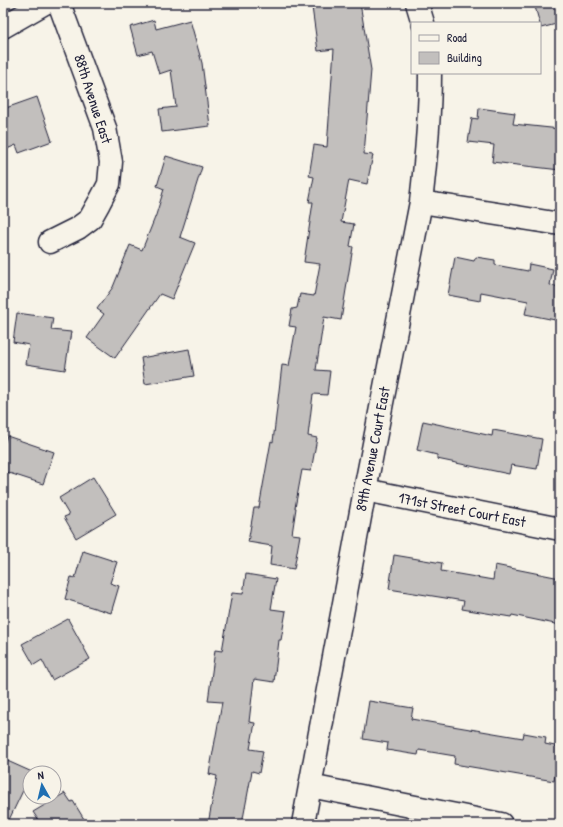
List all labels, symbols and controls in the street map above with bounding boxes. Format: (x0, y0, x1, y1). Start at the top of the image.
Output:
legend (411, 22, 541, 74)
text: Road (447, 29, 467, 46)
text: Building (447, 49, 482, 66)
street label: 88th Avenue East (69, 51, 118, 147)
street label: 89th Avenue Court East (350, 384, 395, 513)
street label: 171st Street Court East (397, 487, 528, 532)
north arrow (22, 765, 62, 805)
text: N (37, 768, 45, 782)

